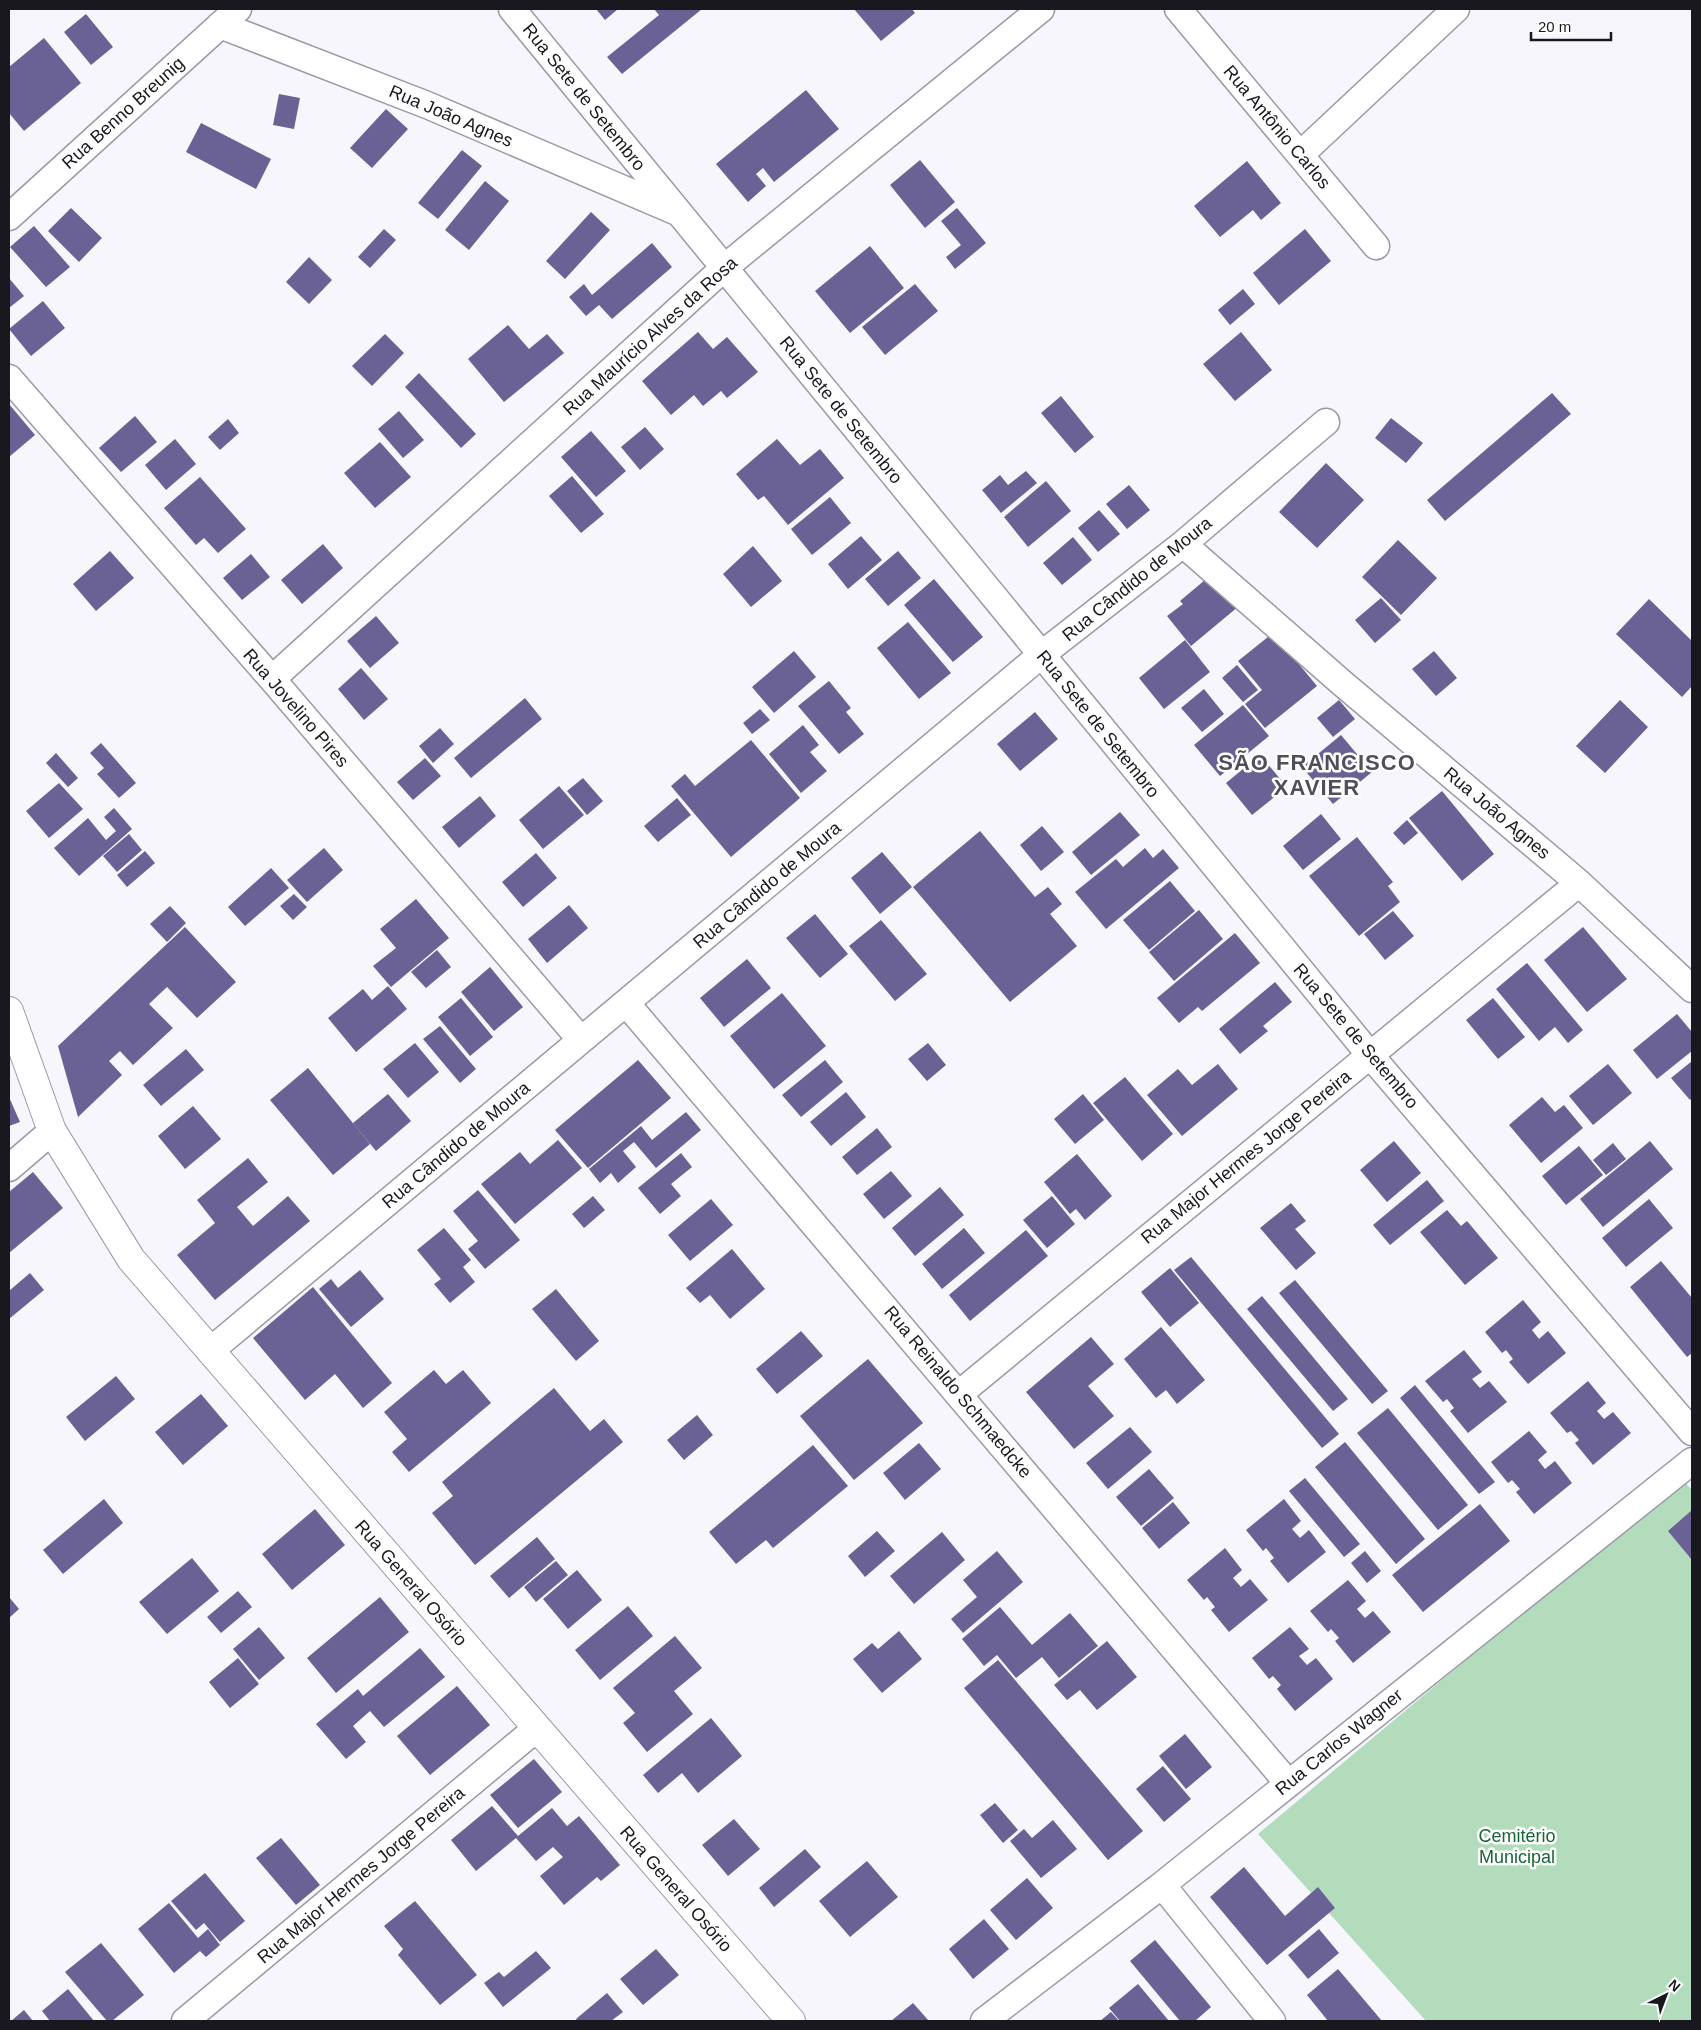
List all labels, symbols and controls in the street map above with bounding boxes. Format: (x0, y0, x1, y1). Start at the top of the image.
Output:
scale bar (1531, 10, 1611, 42)
text: 20 m (1538, 18, 1571, 35)
street label: Rua Sete de Setembro (519, 20, 649, 174)
street label: Rua Benno Breunig (58, 53, 188, 173)
street label: Rua Antônio Carlos (1219, 61, 1335, 193)
street label: Rua João Agnes (386, 81, 516, 151)
street label: Rua Maurício Alves da Rosa (559, 252, 742, 419)
street label: Rua Sete de Setembro (776, 333, 906, 487)
street label: Rua Cândido de Moura (1058, 512, 1216, 645)
street label: Rua Jovelino Pires (239, 645, 353, 771)
street label: Rua Sete de Setembro (1033, 647, 1163, 801)
district label: SÃO FRANCISCO XAVIER (1218, 750, 1416, 800)
street label: Rua João Agnes (1440, 763, 1554, 863)
street label: Rua Cândido de Moura (689, 817, 845, 952)
street label: Rua Sete de Setembro (1289, 959, 1423, 1113)
street label: Rua Major Hermes Jorge Pereira (1137, 1066, 1356, 1248)
street label: Rua Cândido de Moura (378, 1077, 534, 1212)
street label: Rua Reinaldo Schmaedcke (880, 1302, 1036, 1482)
street label: Rua General Osório (351, 1516, 471, 1650)
street label: Rua Carlos Wagner (1272, 1685, 1406, 1799)
street label: Rua Major Hermes Jorge Pereira (253, 1782, 469, 1968)
street label: Rua General Osório (616, 1822, 736, 1956)
park label: Cemitério Municipal (1478, 1826, 1556, 1867)
north arrow (1641, 1970, 1691, 2020)
text: N (1666, 1976, 1684, 1995)

